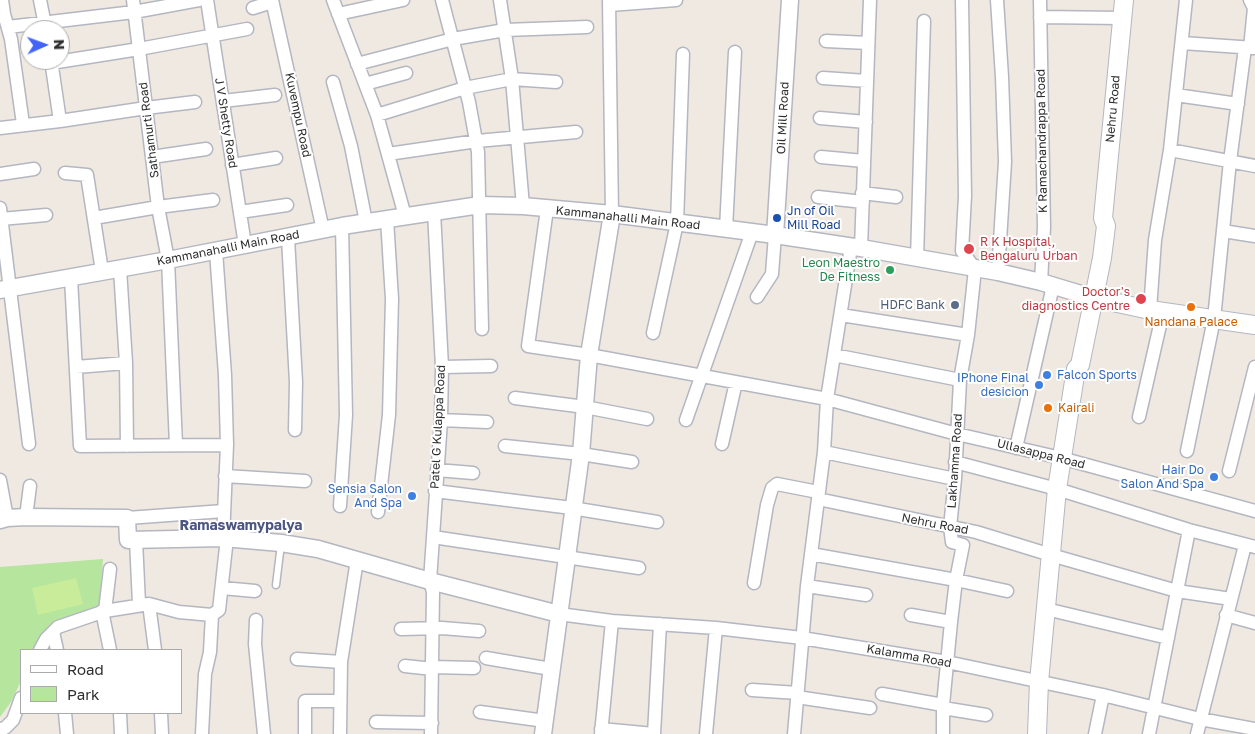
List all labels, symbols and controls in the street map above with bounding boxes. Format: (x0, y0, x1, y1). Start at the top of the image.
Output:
north arrow (20, 20, 70, 70)
text: N (51, 39, 68, 50)
street label: K Ramachandrappa Road (1034, 69, 1050, 213)
street label: Kuvempu Road (282, 71, 314, 159)
street label: Nehru Road (1103, 75, 1123, 143)
street label: J V Shetty Road (212, 77, 240, 169)
street label: Sathamurti Road (136, 81, 162, 179)
street label: Oil Mill Road (774, 81, 792, 155)
street label: Kammanahalli Main Road (555, 203, 701, 233)
place label: Jn of Oil Mill Road (787, 204, 841, 232)
marker: Jn of Oil Mill Road (771, 212, 783, 224)
street label: Kammanahalli Main Road (155, 227, 301, 269)
place label: R K Hospital, Bengaluru Urban (980, 235, 1078, 263)
marker: R K Hospital, Bengaluru Urban (962, 242, 976, 256)
place label: Leon Maestro De Fitness (802, 256, 880, 284)
marker: Leon Maestro De Fitness (884, 264, 896, 276)
place label: Doctor's diagnostics Centre (1022, 285, 1130, 313)
marker: Doctor's diagnostics Centre (1134, 292, 1148, 306)
place label: HDFC Bank (880, 298, 945, 312)
marker: HDFC Bank (949, 299, 961, 311)
marker: Nandana Palace (1185, 301, 1197, 313)
place label: Nandana Palace (1144, 315, 1238, 329)
street label: Patel G Kulappa Road (428, 365, 448, 489)
place label: Falcon Sports (1057, 368, 1137, 382)
marker: Falcon Sports (1041, 369, 1053, 381)
place label: IPhone Final desicion (957, 371, 1029, 399)
marker: IPhone Final desicion (1033, 379, 1045, 391)
place label: Kairali (1058, 401, 1095, 415)
marker: Kairali (1042, 402, 1054, 414)
street label: Lakhamma Road (945, 413, 965, 509)
street label: Ullasappa Road (995, 436, 1087, 472)
place label: Hair Do Salon And Spa (1121, 463, 1204, 491)
marker: Hair Do Salon And Spa (1208, 471, 1220, 483)
place label: Sensia Salon And Spa (328, 482, 402, 510)
marker: Sensia Salon And Spa (406, 490, 418, 502)
street label: Nehru Road (900, 510, 970, 538)
district label: Ramaswamypalya (180, 518, 302, 534)
street label: Kalamma Road (865, 641, 953, 671)
legend (20, 649, 182, 714)
text: Road (67, 660, 104, 678)
text: Park (67, 685, 99, 703)

